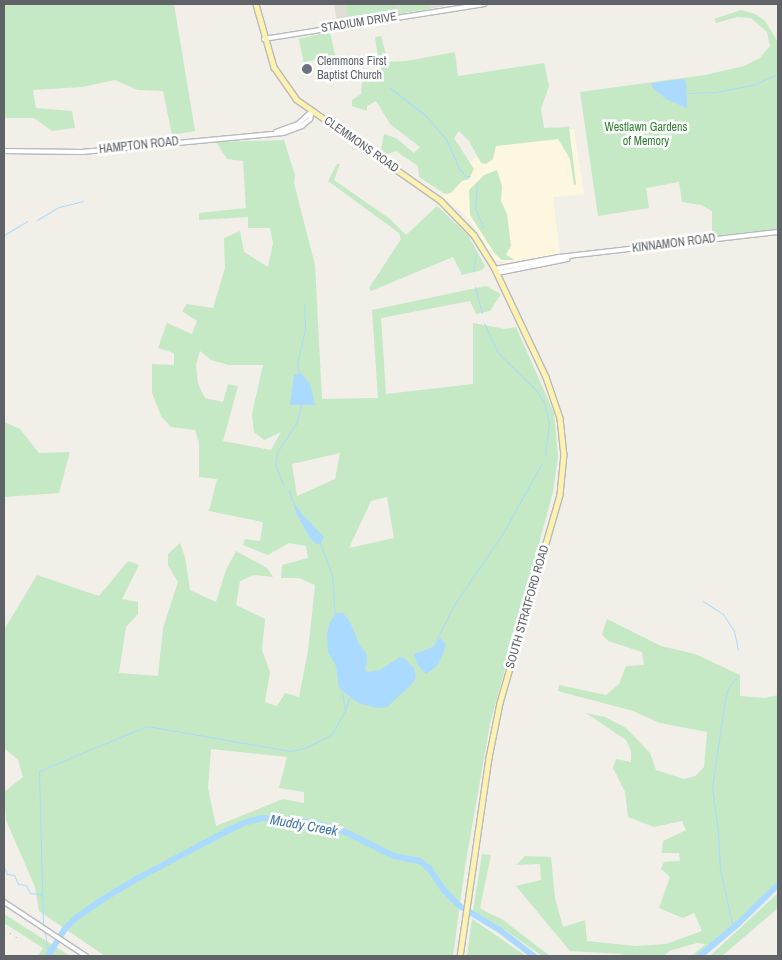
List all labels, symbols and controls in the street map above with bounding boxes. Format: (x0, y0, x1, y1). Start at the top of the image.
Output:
street label: STADIUM DRIVE (320, 10, 398, 36)
place label: Clemmons First Baptist Church (317, 55, 386, 83)
marker: Clemmons First Baptist Church (301, 63, 313, 75)
street label: CLEMMONS ROAD (321, 114, 401, 176)
park label: Westlawn Gardens of Memory (605, 121, 687, 149)
street label: HAMPTON ROAD (98, 135, 180, 157)
street label: KINNAMON ROAD (631, 232, 717, 256)
street label: SOUTH STRATFORD ROAD (503, 544, 553, 670)
water label: Muddy Creek (269, 811, 339, 839)

